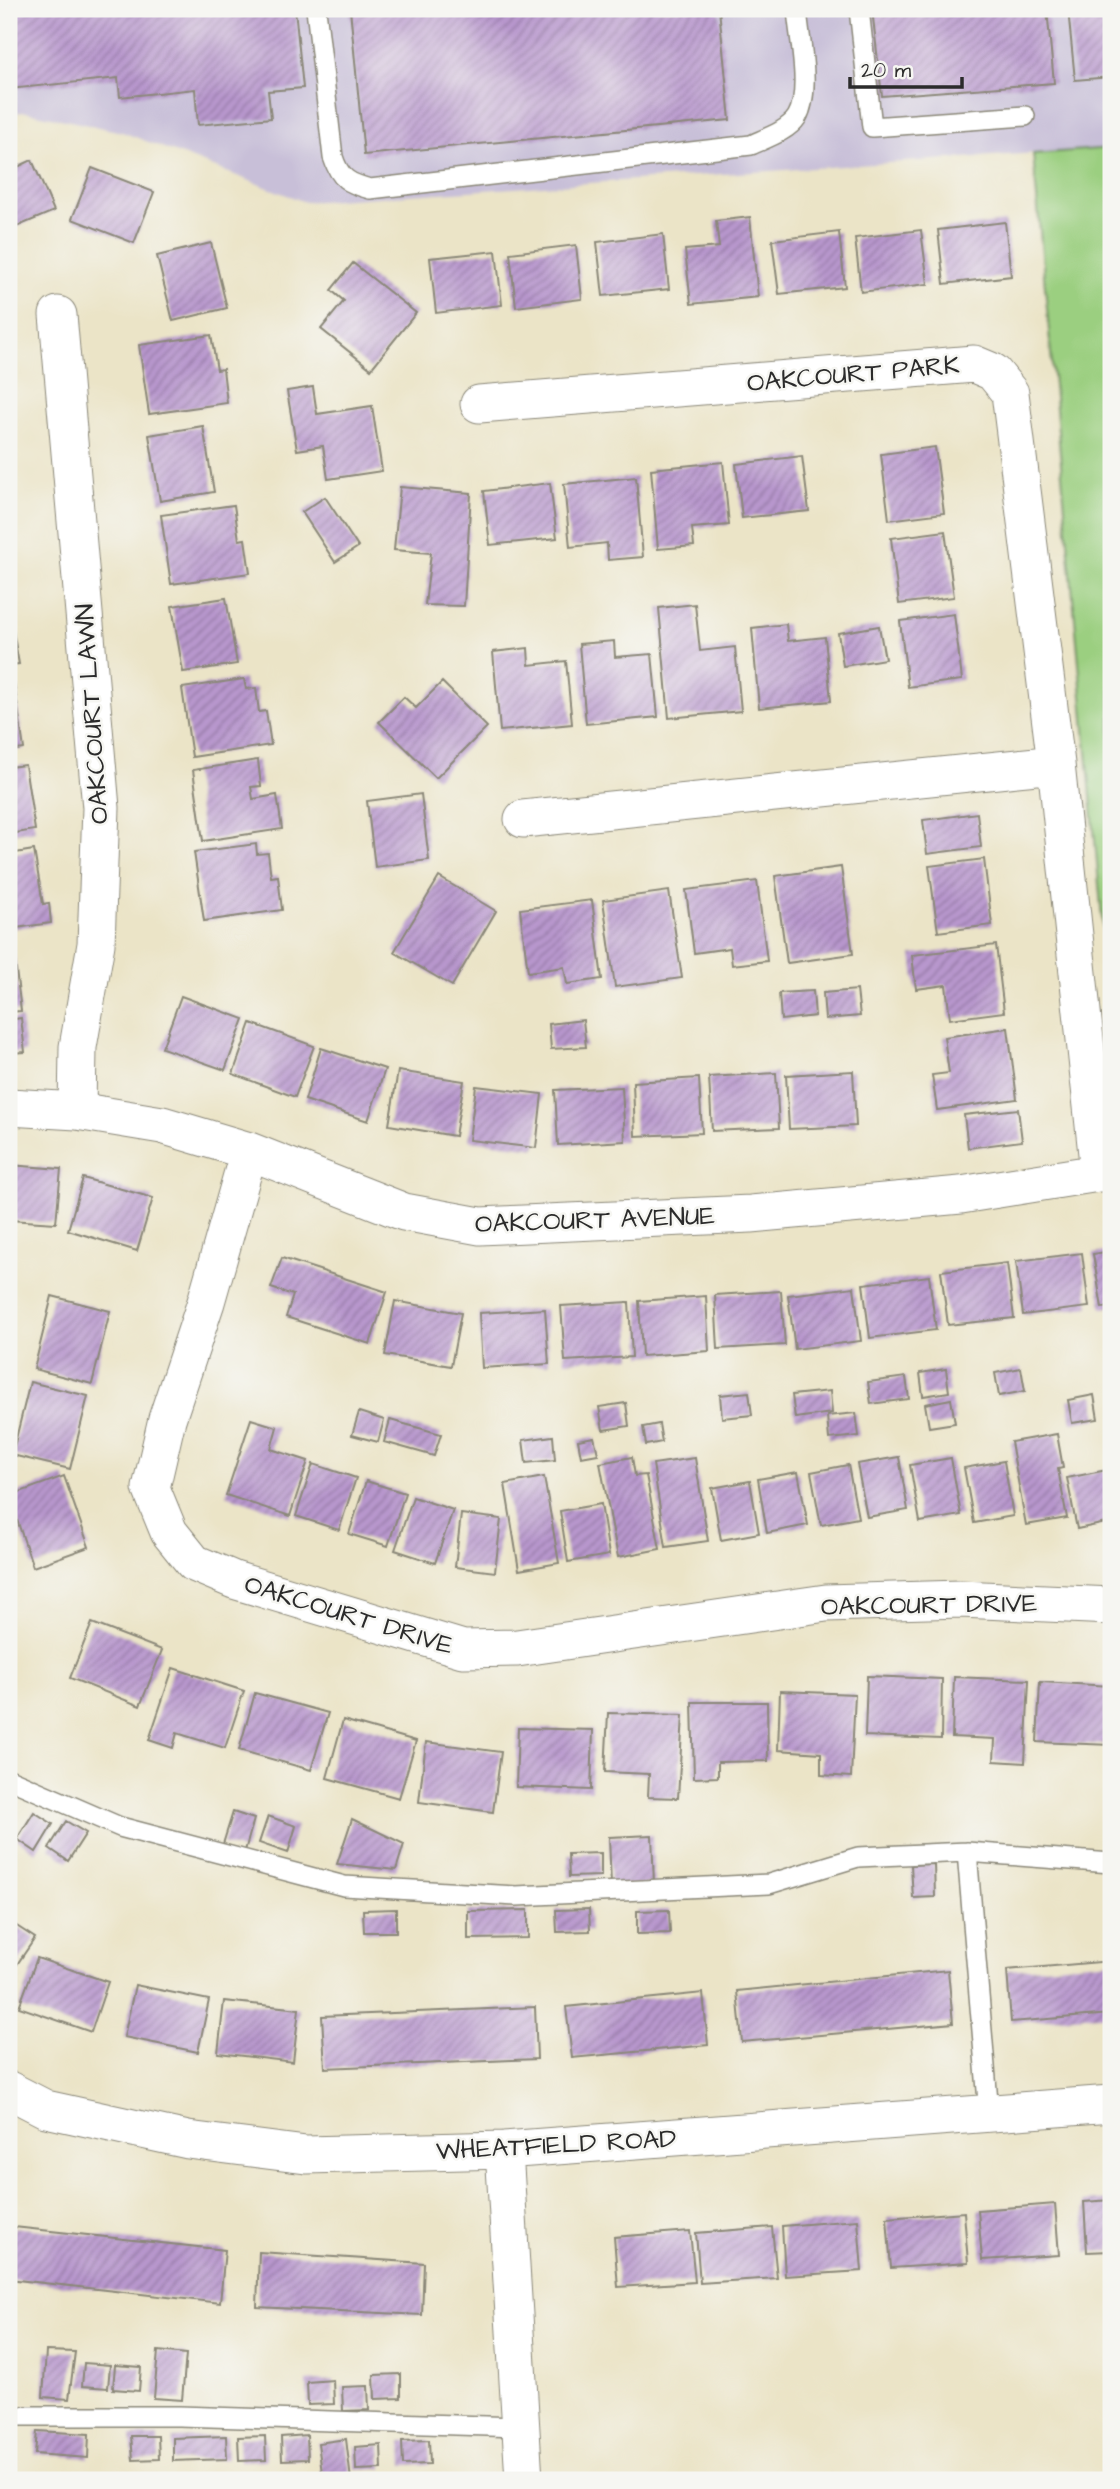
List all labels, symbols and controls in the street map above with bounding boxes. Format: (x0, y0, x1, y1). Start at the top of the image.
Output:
scale bar (850, 46, 962, 90)
text: 20 m (861, 56, 912, 85)
street label: OAKCOURT PARK (745, 347, 961, 401)
street label: OAKCOURT LAWN (66, 603, 118, 825)
street label: OAKCOURT AVENUE (474, 1198, 716, 1242)
street label: OAKCOURT DRIVE (240, 1566, 457, 1664)
street label: OAKCOURT DRIVE (821, 1585, 1038, 1625)
street label: WHEATFIELD ROAD (435, 2121, 677, 2169)

